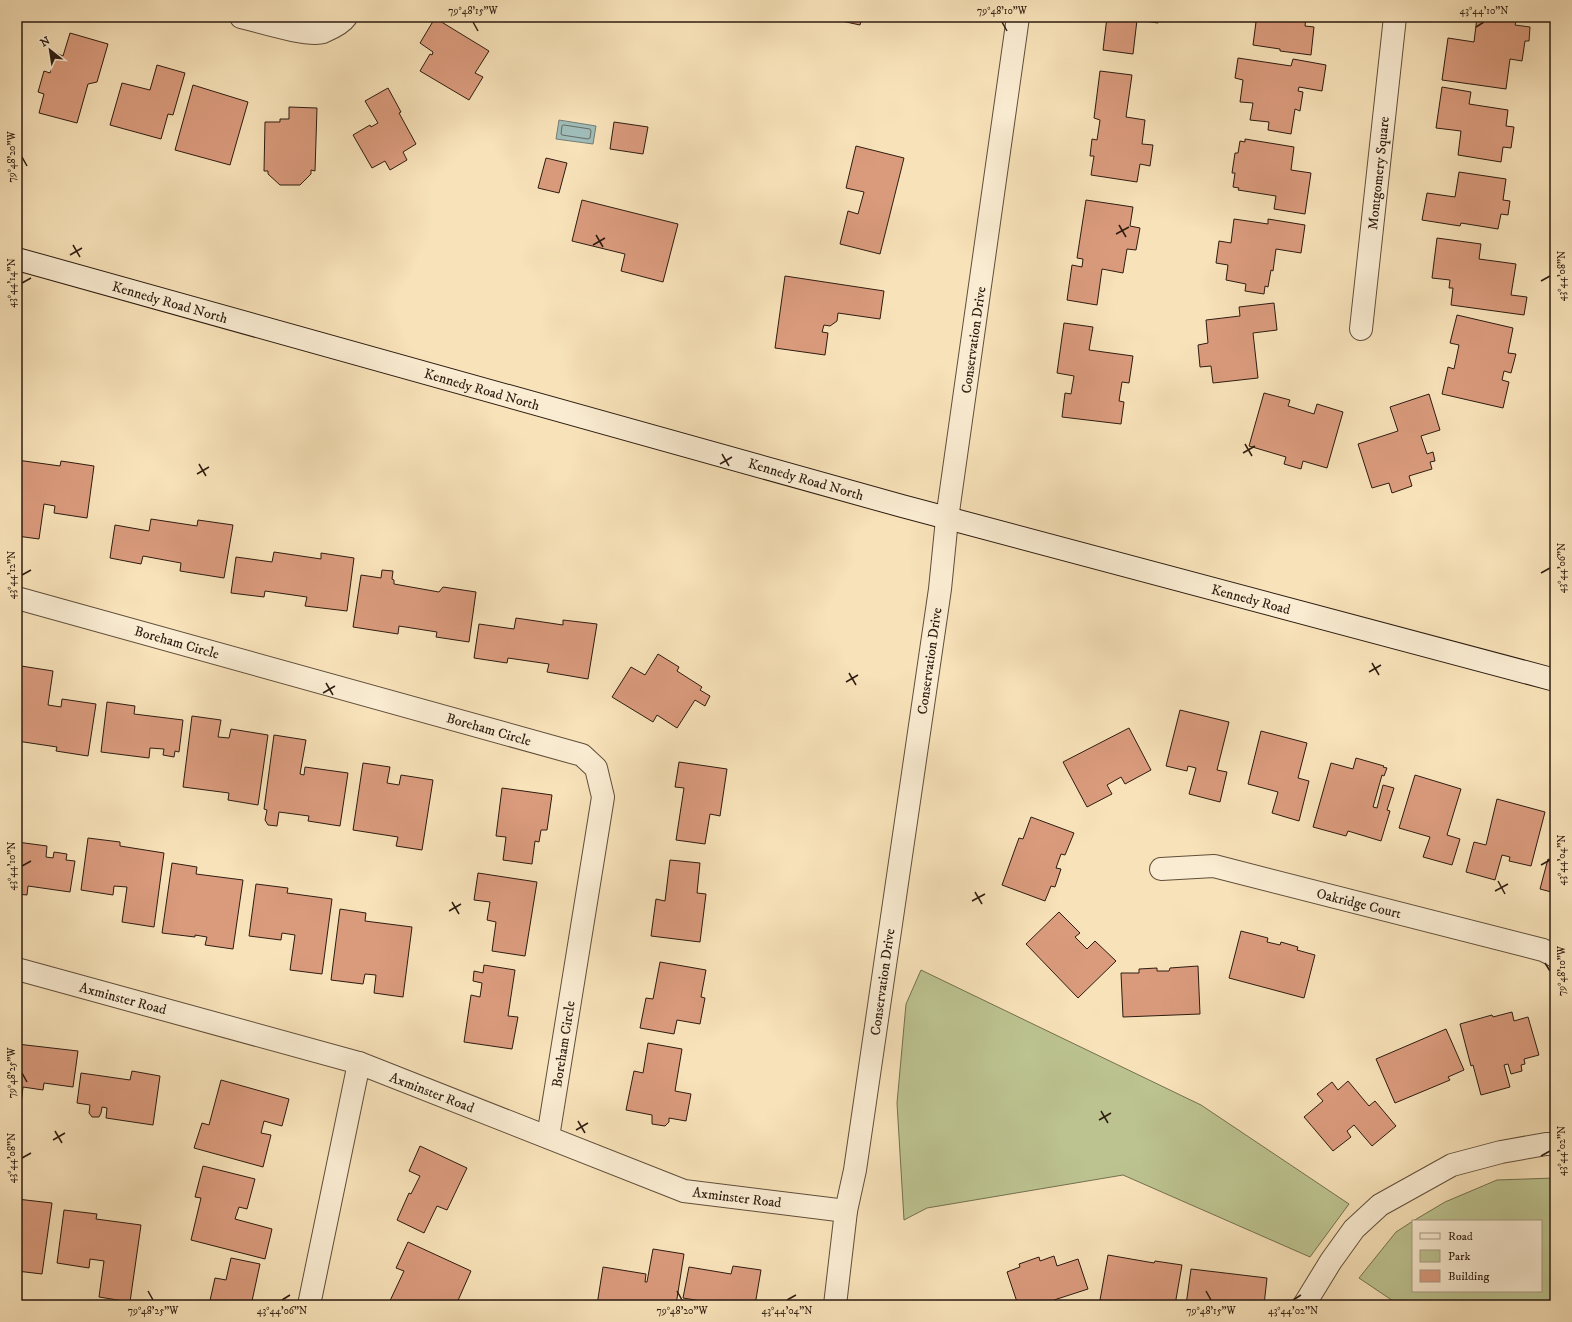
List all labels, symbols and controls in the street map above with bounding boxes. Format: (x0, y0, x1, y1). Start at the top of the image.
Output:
text: 79°48'15"W (448, 5, 499, 17)
text: 79°48'10"W (977, 5, 1028, 17)
text: 43°44'10"N (1460, 5, 1508, 17)
north arrow (30, 30, 70, 70)
text: N (38, 34, 53, 51)
street label: Montgomery Square (1364, 115, 1394, 231)
text: 79°48'20"W (6, 131, 18, 183)
text: 43°44'08"N (1556, 251, 1568, 301)
text: 43°44'14"N (6, 258, 18, 308)
street label: Kennedy Road North (110, 278, 230, 328)
street label: Conservation Drive (958, 285, 990, 395)
street label: Kennedy Road North (422, 365, 542, 415)
street label: Kennedy Road North (746, 455, 866, 505)
text: 43°44'06"N (1556, 543, 1568, 593)
text: 43°44'12"N (6, 551, 18, 599)
street label: Kennedy Road (1209, 581, 1292, 619)
street label: Conservation Drive (914, 606, 946, 716)
street label: Boreham Circle (132, 622, 221, 664)
street label: Boreham Circle (444, 709, 533, 751)
text: 43°44'04"N (1556, 834, 1568, 886)
text: 43°44'10"N (6, 842, 18, 890)
street label: Oakridge Court (1314, 885, 1404, 923)
street label: Conservation Drive (867, 927, 899, 1037)
text: 79°48'10"W (1556, 945, 1568, 996)
street label: Axminster Road (77, 979, 168, 1019)
street label: Boreham Circle (548, 999, 580, 1089)
text: 79°48'25"W (6, 1047, 18, 1098)
street label: Axminster Road (387, 1069, 477, 1117)
text: 43°44'02"N (1556, 1126, 1568, 1176)
text: 43°44'08"N (6, 1133, 18, 1183)
street label: Axminster Road (691, 1184, 782, 1212)
legend (1412, 1220, 1542, 1292)
text: Road (1448, 1229, 1473, 1244)
text: Park (1448, 1249, 1470, 1264)
text: Building (1448, 1269, 1489, 1284)
text: 79°48'25"W (128, 1305, 179, 1317)
text: 43°44'06"N (257, 1305, 307, 1317)
text: 79°48'20"W (656, 1305, 708, 1317)
text: 43°44'04"N (761, 1305, 813, 1317)
text: 79°48'15"W (1186, 1305, 1237, 1317)
text: 43°44'02"N (1268, 1305, 1318, 1317)

